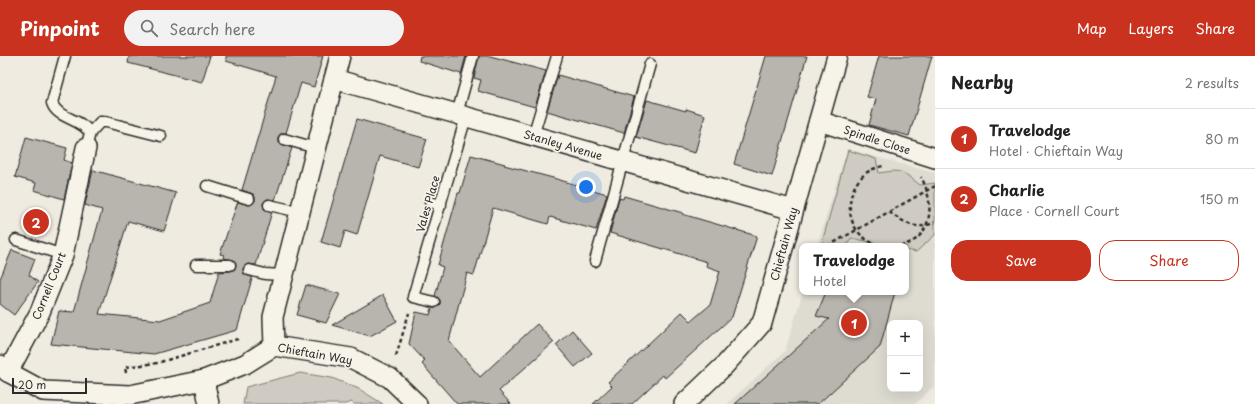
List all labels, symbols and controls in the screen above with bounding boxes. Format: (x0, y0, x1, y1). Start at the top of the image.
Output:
search box (124, 10, 404, 46)
text: Pinpoint (20, 14, 100, 42)
icon: search (138, 17, 160, 39)
text: Search here (170, 17, 255, 40)
text: Map (1077, 18, 1107, 39)
text: Layers (1129, 18, 1174, 39)
text: Share (1196, 18, 1235, 39)
text: Nearby (951, 69, 1013, 95)
text: 2 results (1185, 73, 1239, 92)
text: Travelodge (989, 118, 1071, 141)
street label: Spindle Close (841, 121, 913, 158)
street label: Stanley Avenue (522, 125, 605, 164)
text: 1 (961, 129, 967, 148)
text: 80 m (1205, 129, 1239, 148)
text: Hotel · Chieftain Way (989, 141, 1123, 160)
street label: Vales Place (411, 173, 444, 234)
your location (576, 177, 596, 197)
text: Charlie (989, 178, 1044, 201)
text: 2 (959, 189, 969, 208)
text: 150 m (1200, 189, 1239, 208)
text: Place · Cornell Court (989, 201, 1119, 220)
street label: Chieftain Way (766, 205, 802, 283)
pin: 2 (23, 207, 49, 237)
button: Save (951, 240, 1091, 281)
button: Share (1099, 240, 1239, 281)
popup (799, 243, 909, 295)
text: Travelodge (813, 248, 895, 271)
street label: Cornell Court (27, 249, 70, 322)
text: Hotel (813, 271, 846, 290)
pin: 1 (841, 308, 867, 338)
map controls (887, 320, 923, 392)
button: + (887, 320, 923, 356)
street label: Chieftain Way (276, 339, 354, 368)
button: − (887, 356, 923, 392)
scale bar (12, 376, 87, 395)
text: 20 m (18, 376, 46, 393)

